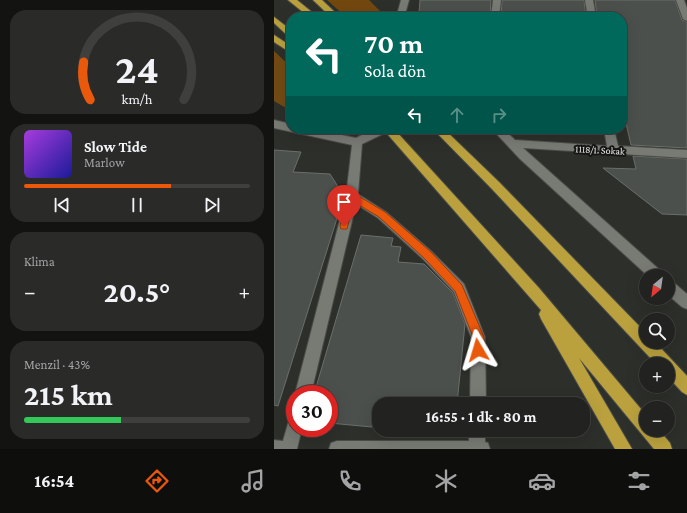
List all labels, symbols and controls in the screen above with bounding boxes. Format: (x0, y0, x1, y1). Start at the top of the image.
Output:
icon: left (298, 28, 350, 80)
text: 70 m (364, 28, 423, 59)
text: 24 (115, 46, 159, 92)
text: Sola dön (364, 61, 426, 81)
text: km/h (122, 91, 153, 107)
icon: left (404, 104, 426, 126)
icon: ahead (446, 104, 468, 126)
icon: right (488, 104, 510, 126)
text: Slow Tide (84, 139, 147, 155)
street label: 1118/1. Sokak (575, 143, 625, 157)
text: Marlow (84, 155, 125, 170)
pin (327, 185, 361, 226)
icon: arrive (333, 191, 355, 213)
icon: previous (51, 194, 73, 216)
icon: pause (126, 194, 148, 216)
icon: next (201, 194, 223, 216)
text: Klima (24, 254, 55, 269)
north arrow (639, 269, 675, 305)
map controls (639, 269, 675, 437)
text: 20.5° (104, 275, 170, 308)
text: − (24, 279, 36, 304)
text: + (238, 279, 250, 304)
button: search (639, 313, 675, 349)
position arrow (457, 329, 499, 371)
text: Menzil · 43% (24, 357, 90, 372)
button: + (639, 357, 675, 393)
text: 215 km (24, 378, 113, 411)
speed limit sign: 30 (286, 385, 338, 437)
button: − (639, 401, 675, 437)
text: 16:55 · 1 dk · 80 m (425, 409, 537, 425)
icon: directions (143, 467, 171, 495)
icon: music (239, 467, 267, 495)
icon: phone (336, 467, 364, 495)
icon: climate (432, 467, 460, 495)
icon: car (528, 467, 556, 495)
icon: filters (625, 467, 653, 495)
text: 16:54 (34, 471, 74, 491)

